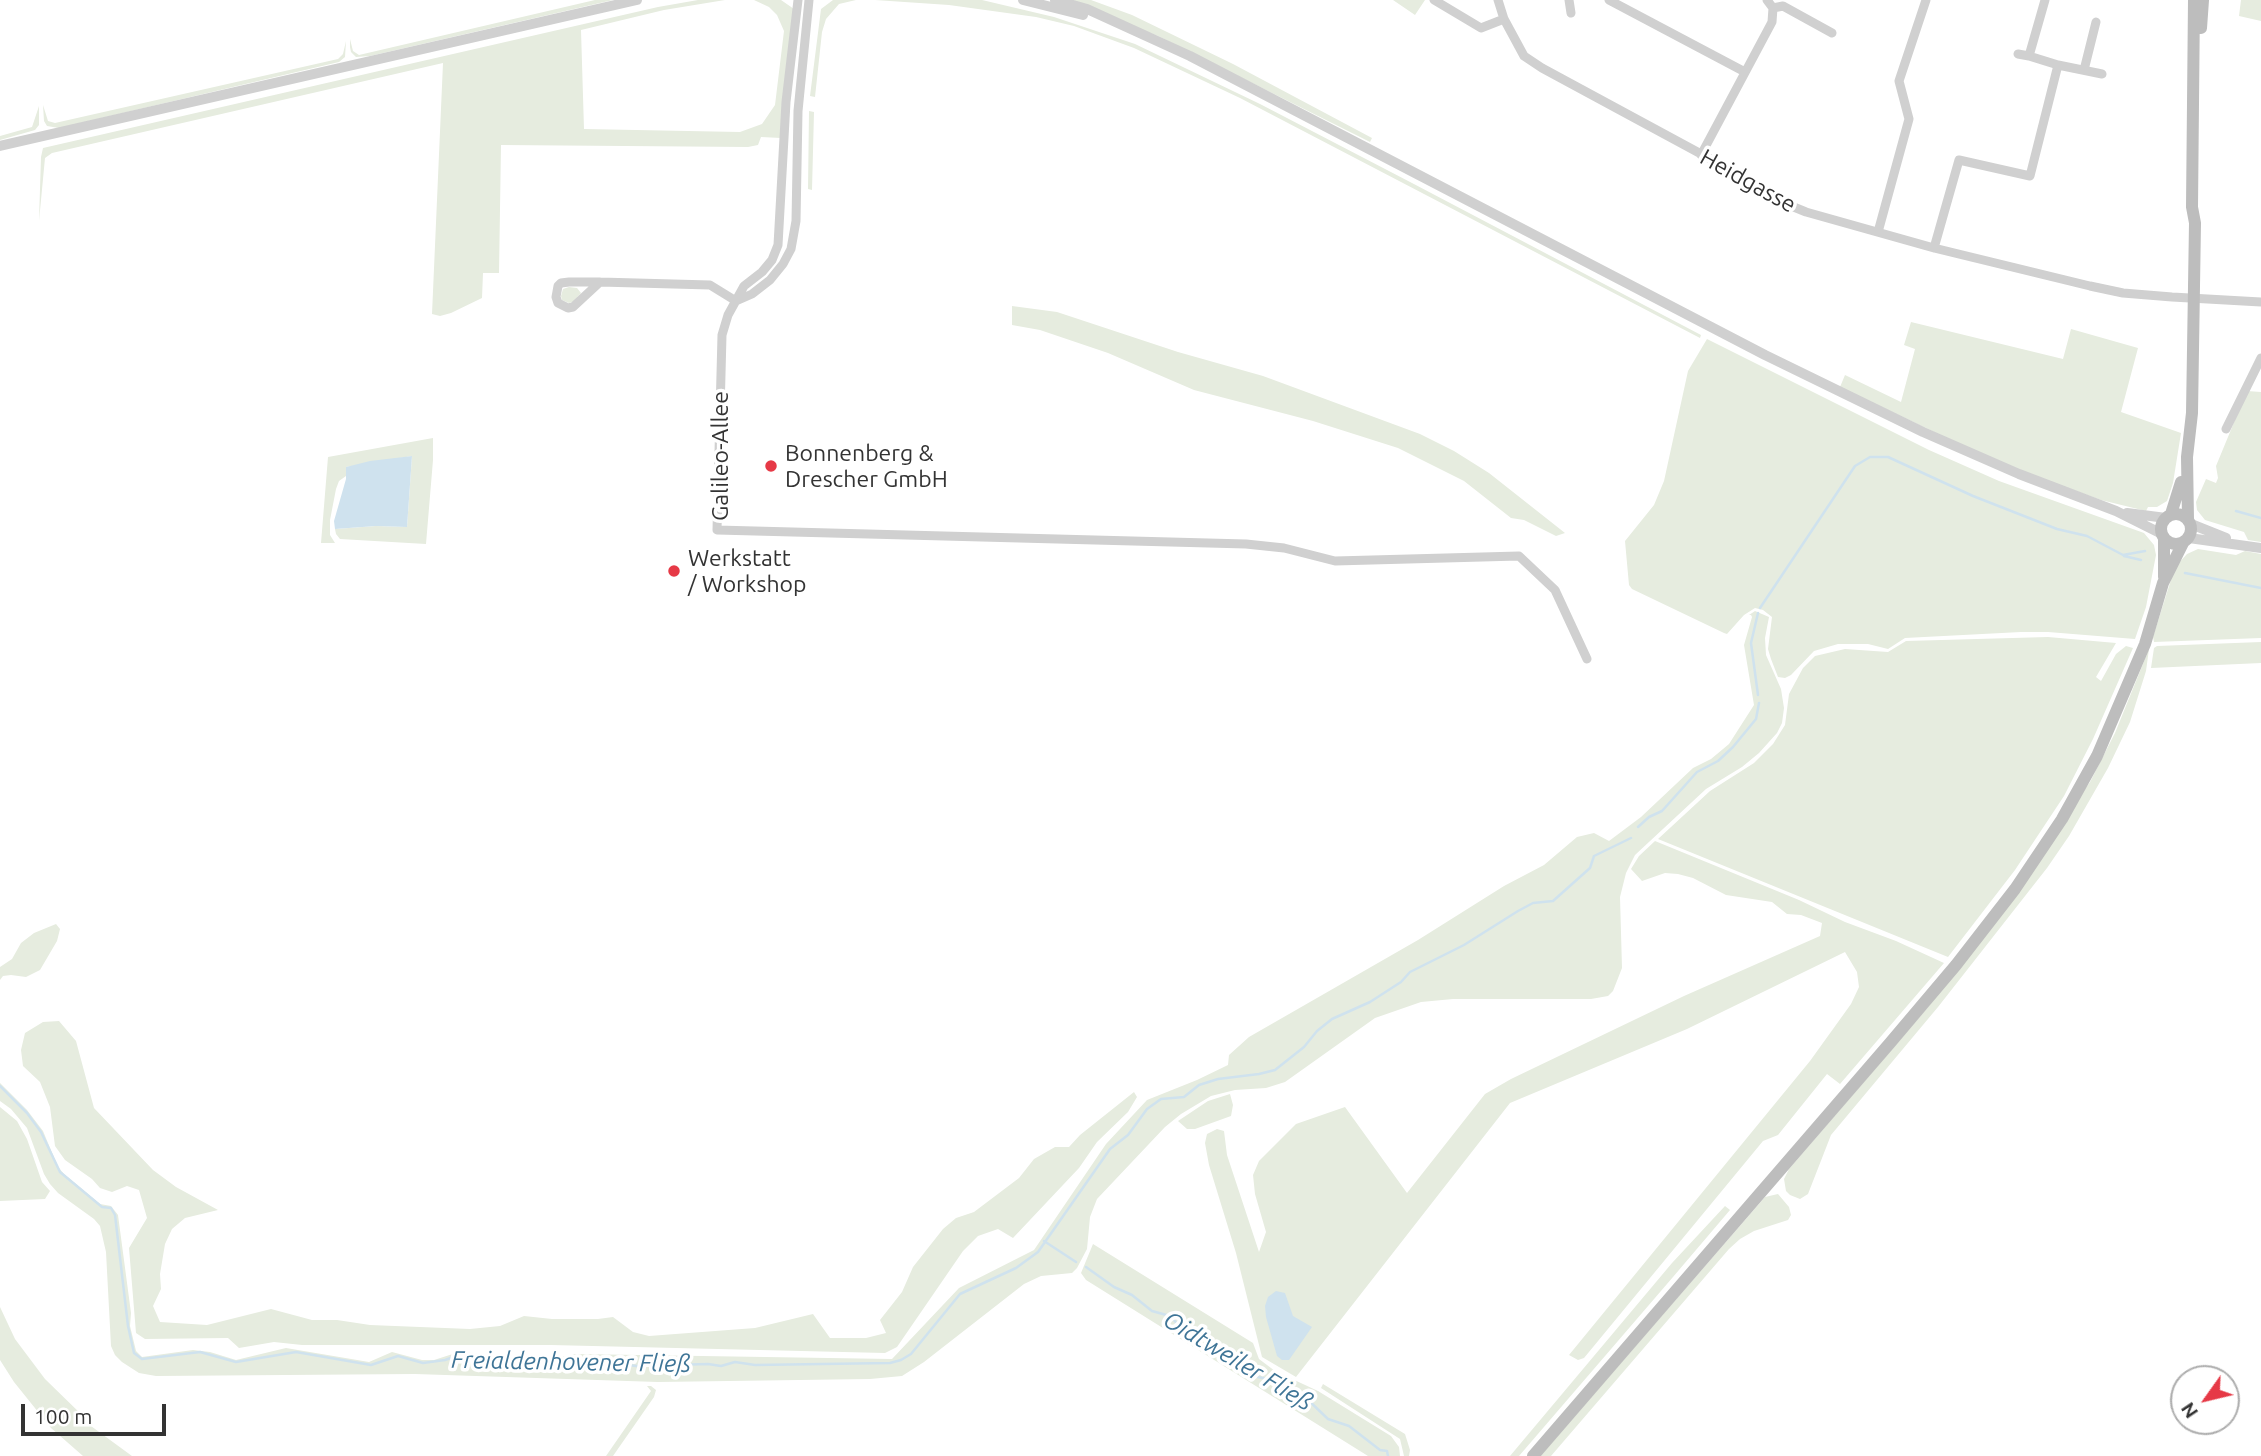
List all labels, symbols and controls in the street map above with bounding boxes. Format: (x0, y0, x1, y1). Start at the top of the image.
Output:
street label: Heidgasse (1695, 143, 1801, 219)
street label: Galileo-Allee (706, 391, 734, 521)
place label: Bonnenberg & Drescher GmbH (785, 439, 948, 493)
marker: Bonnenberg & Drescher GmbH (763, 458, 779, 474)
place label: Werkstatt / Workshop (688, 544, 806, 598)
marker: Werkstatt / Workshop (666, 563, 682, 579)
water label: Oidtweiler Fließ (1158, 1305, 1318, 1417)
water label: Freialdenhovener Fließ (451, 1346, 691, 1378)
north arrow (2170, 1365, 2240, 1435)
scale bar (24, 1390, 170, 1434)
text: N (2176, 1399, 2202, 1423)
text: 100 m (34, 1404, 92, 1428)

